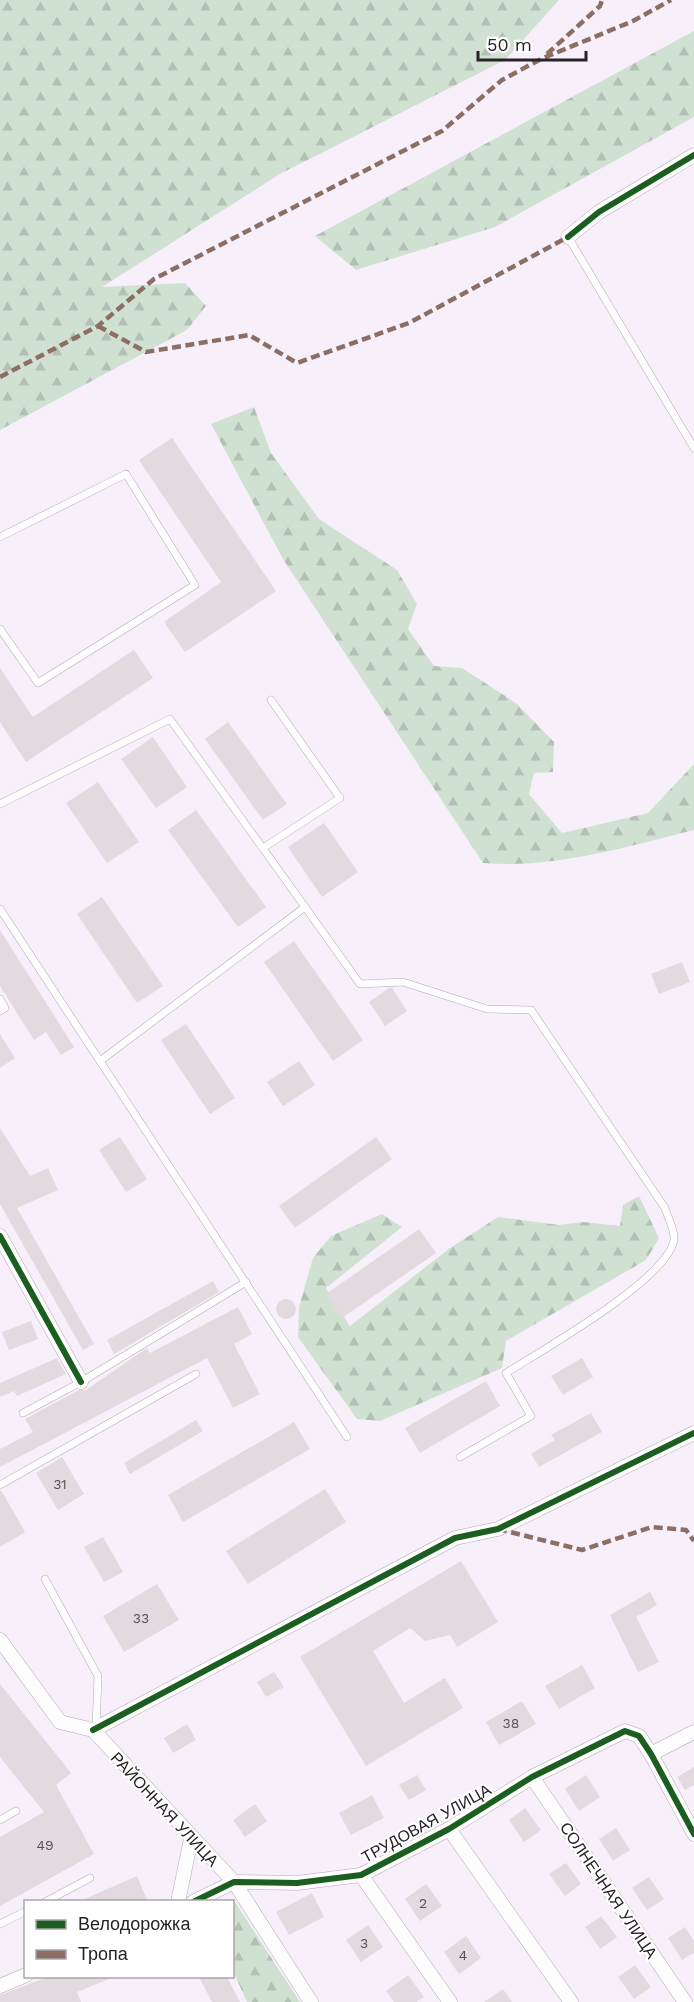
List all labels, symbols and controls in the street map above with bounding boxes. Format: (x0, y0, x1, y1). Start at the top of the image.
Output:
scale bar (478, 24, 586, 62)
text: 50 m (487, 34, 532, 55)
house number: 31 (53, 1476, 67, 1492)
house number: 33 (133, 1610, 149, 1626)
house number: 38 (503, 1715, 519, 1731)
street label: РАЙОННАЯ УЛИЦА (107, 1748, 223, 1871)
street label: ТРУДОВАЯ УЛИЦА (358, 1780, 494, 1867)
street label: СОЛНЕЧНАЯ УЛИЦА (556, 1819, 661, 1962)
house number: 49 (36, 1837, 54, 1853)
house number: 2 (419, 1895, 427, 1911)
legend (24, 1900, 234, 1978)
text: Велодорожка (78, 1913, 191, 1934)
house number: 3 (360, 1935, 368, 1951)
text: Тропа (78, 1943, 129, 1964)
house number: 4 (459, 1947, 467, 1963)

